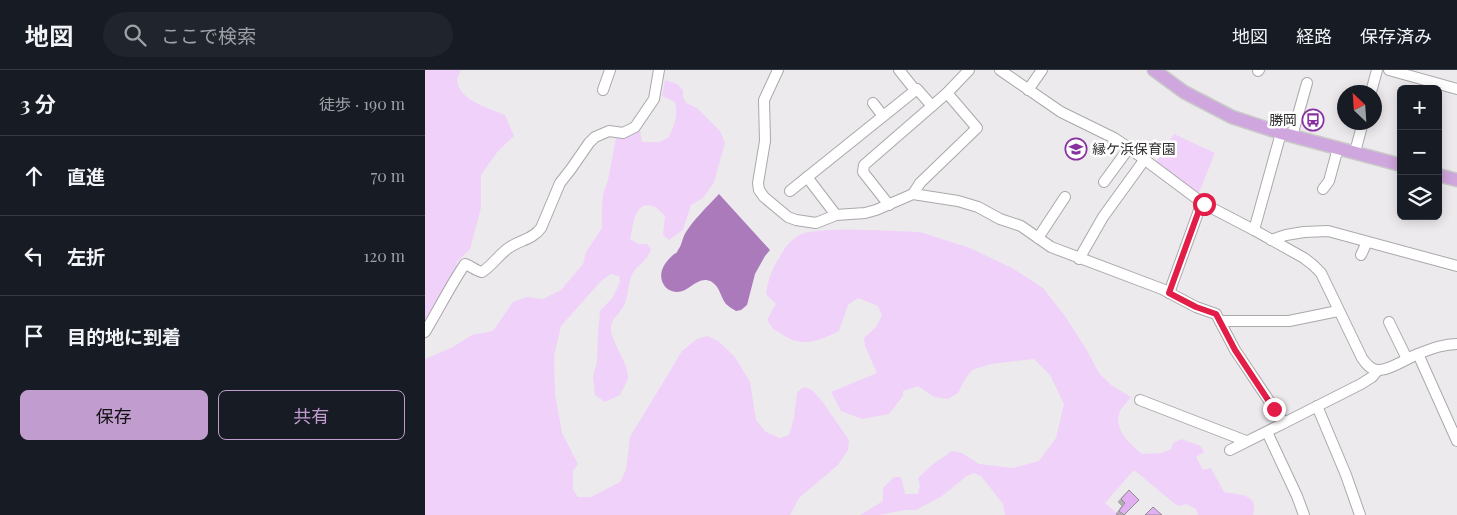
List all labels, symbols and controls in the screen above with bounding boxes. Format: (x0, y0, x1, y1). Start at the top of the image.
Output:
search box (103, 12, 453, 57)
text: 地図 (25, 19, 73, 51)
icon: search (121, 21, 149, 49)
text: ここで検索 (161, 22, 256, 48)
text: 地図 (1232, 24, 1268, 48)
text: 経路 (1296, 24, 1332, 48)
text: 保存済み (1360, 24, 1432, 48)
north arrow (1337, 85, 1382, 130)
map controls (1397, 85, 1442, 220)
button: + (1397, 85, 1442, 130)
text: 3 分 (20, 89, 56, 117)
text: 徒歩 · 190 m (319, 93, 405, 114)
bus stop icon: 勝岡 (1301, 108, 1325, 132)
place label: 勝岡 (1269, 110, 1297, 129)
button: − (1397, 130, 1442, 175)
school or university icon: 縁ケ浜保育園 (1064, 137, 1088, 161)
place label: 縁ケ浜保育園 (1092, 139, 1176, 158)
icon: ahead (20, 162, 48, 190)
text: 直進 (67, 163, 105, 189)
text: 70 m (371, 165, 405, 186)
button: layers (1397, 175, 1442, 220)
route start (1193, 193, 1216, 216)
icon: left (20, 242, 48, 270)
text: 左折 (67, 243, 105, 269)
text: 120 m (364, 245, 405, 266)
icon: arrive (20, 322, 48, 350)
text: 目的地に到着 (67, 323, 181, 349)
button: 保存 (20, 390, 208, 440)
button: 共有 (218, 390, 405, 440)
route end (1263, 398, 1286, 421)

